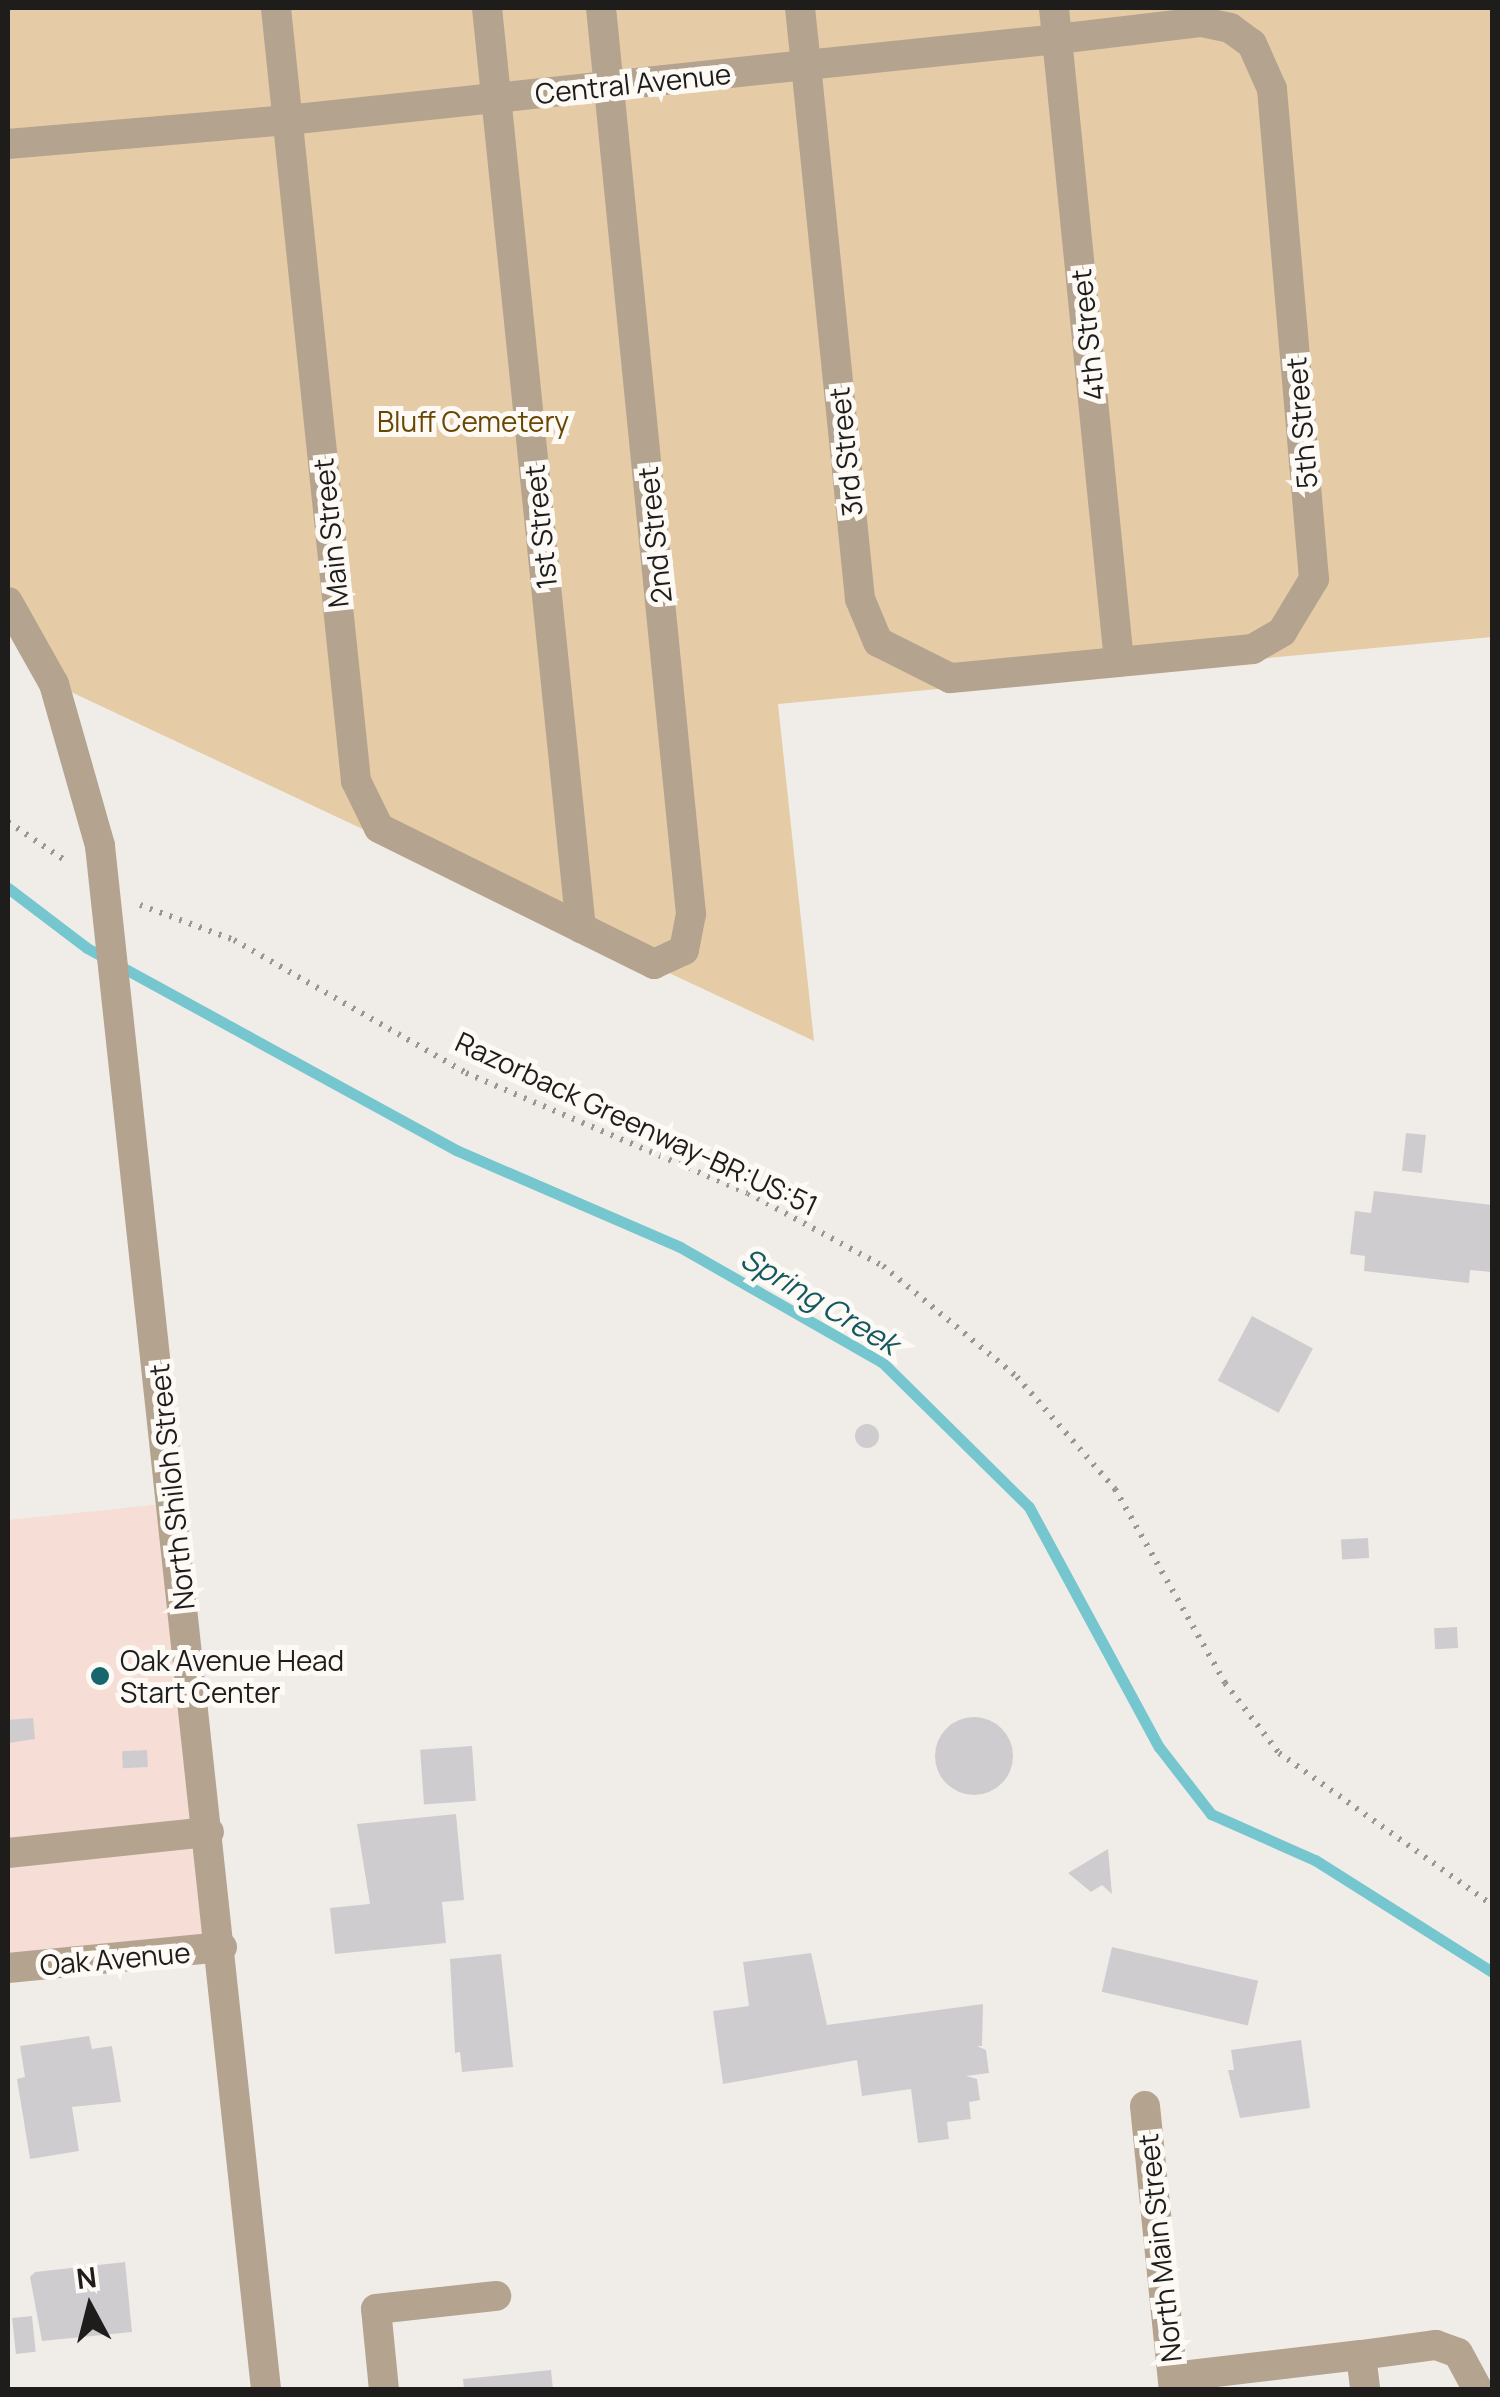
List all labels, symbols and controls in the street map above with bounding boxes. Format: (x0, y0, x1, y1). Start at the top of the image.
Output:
street label: Central Avenue (533, 56, 733, 110)
street label: 4th Street (1063, 268, 1111, 402)
street label: 5th Street (1279, 356, 1323, 490)
street label: 3rd Street (822, 386, 868, 518)
park label: Bluff Cemetery (377, 404, 569, 438)
street label: Main Street (305, 457, 355, 609)
street label: 1st Street (517, 463, 563, 591)
street label: 2nd Street (630, 465, 678, 605)
street label: Razorback Greenway-BR:US:51 (451, 1024, 823, 1222)
water label: Spring Creek (735, 1240, 905, 1362)
street label: North Shiloh Street (141, 1362, 201, 1612)
place label: Oak Avenue Head Start Center (120, 1643, 344, 1709)
marker: Oak Avenue Head Start Center (89, 1665, 111, 1687)
street label: Oak Avenue (38, 1935, 192, 1981)
street label: North Main Street (1130, 2132, 1188, 2364)
north arrow (40, 2257, 140, 2357)
text: N (74, 2257, 99, 2297)

